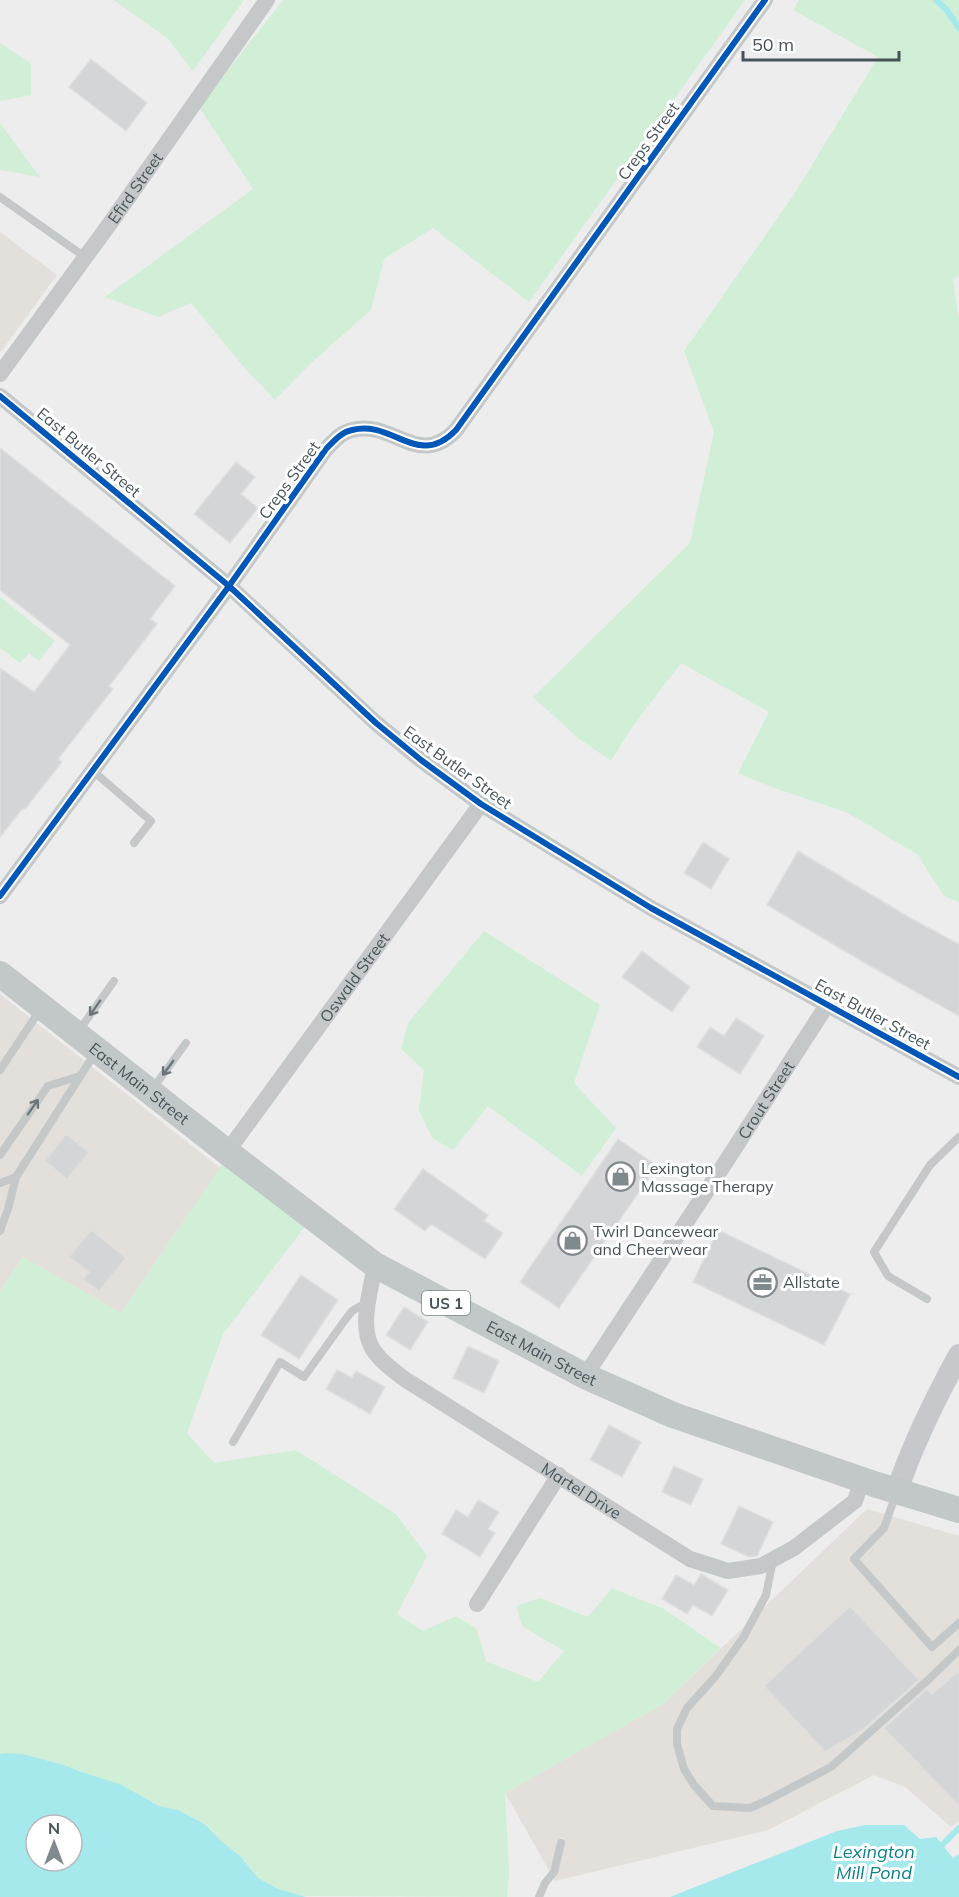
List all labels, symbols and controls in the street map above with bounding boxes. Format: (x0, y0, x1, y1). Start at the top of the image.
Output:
scale bar (743, 24, 899, 62)
text: 50 m (752, 33, 794, 56)
street label: Creps Street (613, 98, 683, 184)
street label: Efird Street (103, 148, 167, 227)
street label: East Butler Street (33, 403, 145, 501)
street label: Creps Street (254, 437, 324, 523)
street label: East Butler Street (400, 721, 516, 813)
street label: Oswald Street (315, 929, 394, 1026)
street label: East Butler Street (812, 974, 935, 1054)
one-way arrow (89, 999, 101, 1016)
street label: East Main Street (85, 1038, 194, 1129)
street label: Crout Street (733, 1057, 799, 1143)
one-way arrow (162, 1059, 174, 1075)
one-way arrow (27, 1099, 39, 1116)
place label: Lexington Massage Therapy (641, 1158, 774, 1196)
shop icon: Lexington Massage Therapy (604, 1161, 636, 1193)
place label: Twirl Dancewear and Cheerwear (593, 1221, 718, 1259)
shop icon: Twirl Dancewear and Cheerwear (556, 1224, 588, 1256)
office icon: Allstate (746, 1266, 778, 1298)
place label: Allstate (783, 1272, 840, 1292)
road number: US 1 (422, 1291, 470, 1315)
street label: East Main Street (483, 1316, 600, 1390)
street label: Martel Drive (538, 1458, 625, 1523)
north arrow (24, 1813, 84, 1873)
text: N (48, 1818, 60, 1838)
water label: Lexington Mill Pond (833, 1840, 915, 1884)

